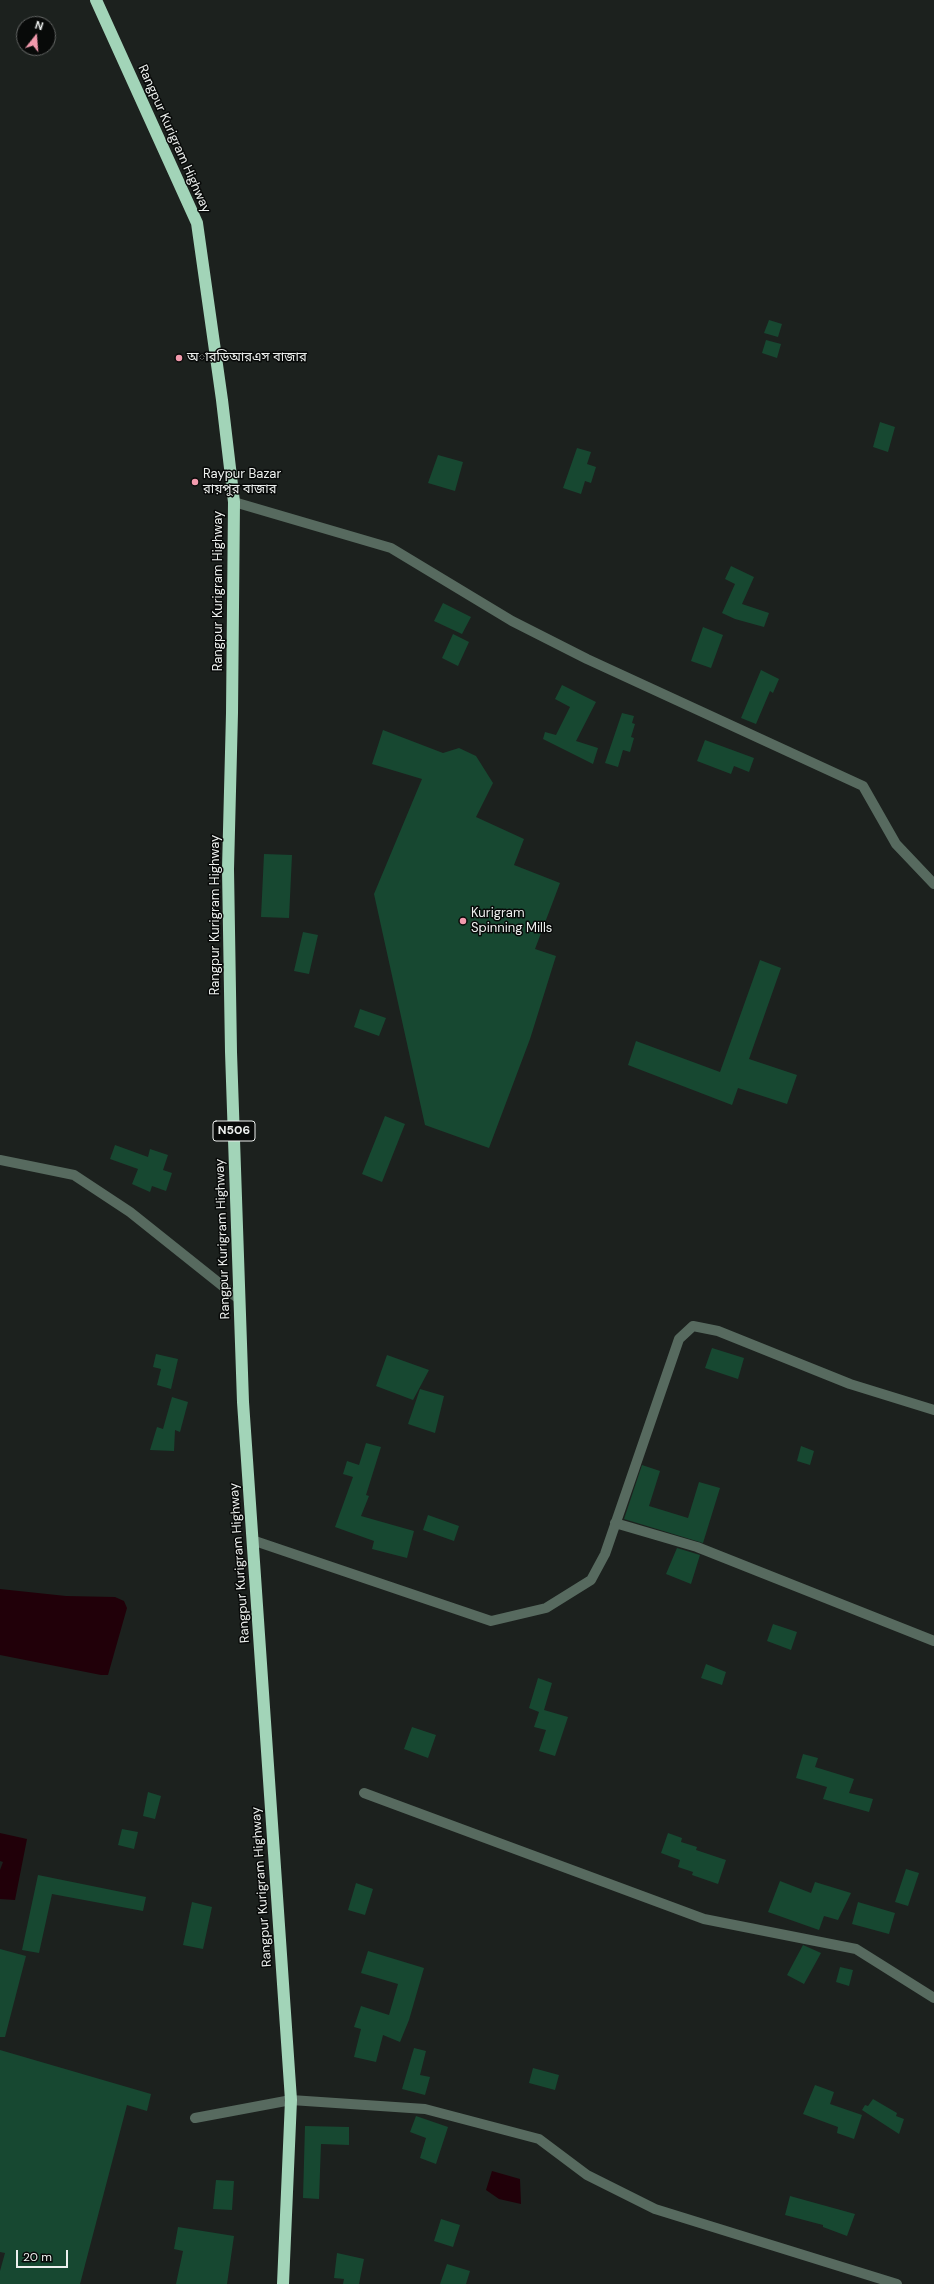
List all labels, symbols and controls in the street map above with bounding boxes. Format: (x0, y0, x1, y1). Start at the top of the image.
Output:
north arrow (16, 16, 56, 56)
text: N (33, 18, 45, 33)
street label: Rangpur Kurigram Highway (134, 62, 214, 216)
place label: অারডিআরএস বাজার (187, 350, 307, 366)
marker: অারডিআরএস বাজার (174, 353, 184, 363)
place label: Raypur Bazar রায়পুর বাজার (203, 467, 281, 498)
marker: Raypur Bazar রায়পুর বাজার (190, 477, 200, 487)
street label: Rangpur Kurigram Highway (211, 511, 227, 671)
street label: Rangpur Kurigram Highway (208, 835, 224, 995)
place label: Kurigram Spinning Mills (471, 906, 552, 937)
marker: Kurigram Spinning Mills (458, 916, 468, 926)
road number: N506 (213, 1121, 255, 1141)
street label: Rangpur Kurigram Highway (212, 1158, 234, 1320)
street label: Rangpur Kurigram Highway (227, 1482, 253, 1644)
street label: Rangpur Kurigram Highway (249, 1806, 275, 1968)
scale bar (18, 2242, 70, 2268)
text: 20 m (23, 2249, 52, 2265)

